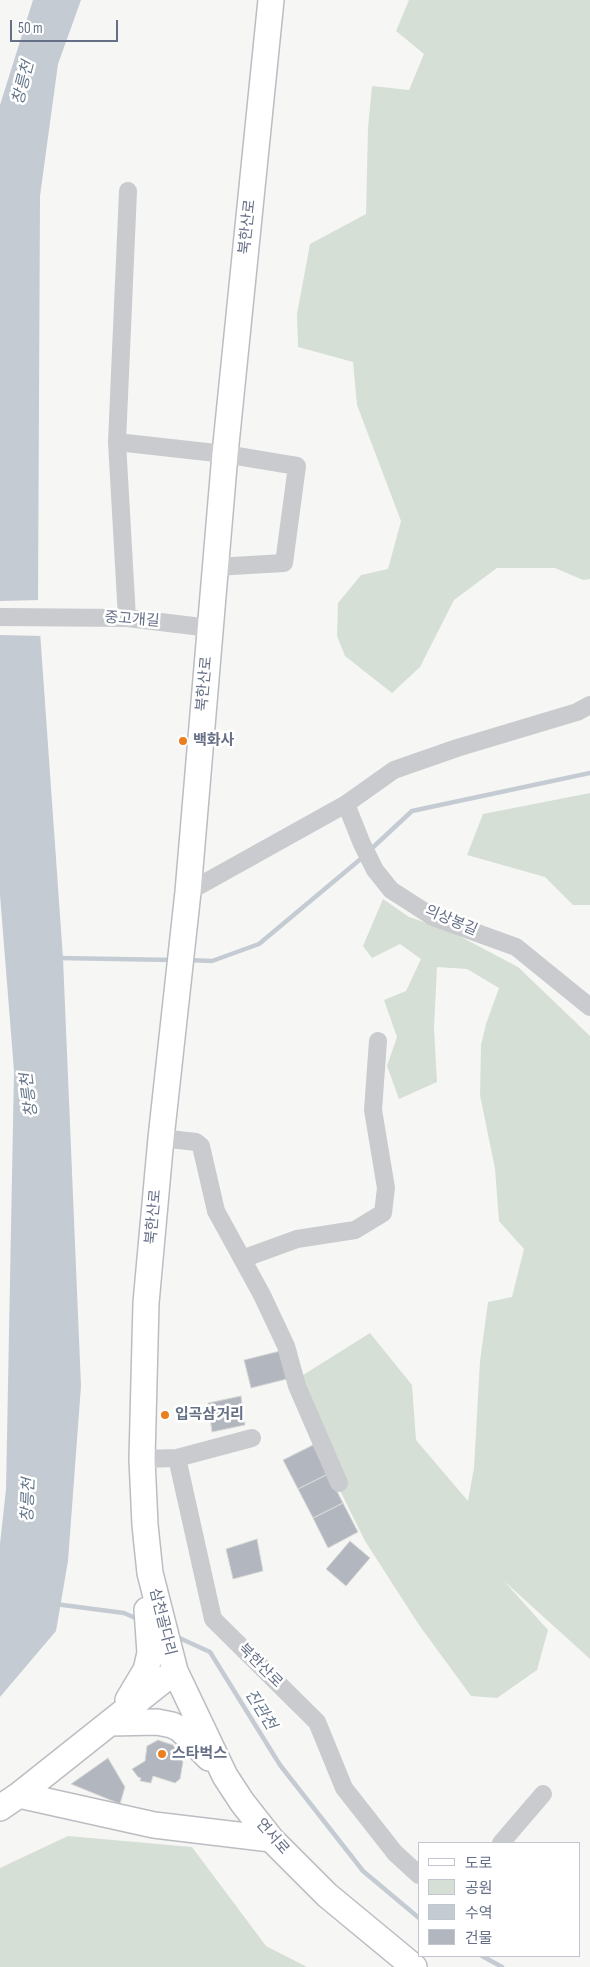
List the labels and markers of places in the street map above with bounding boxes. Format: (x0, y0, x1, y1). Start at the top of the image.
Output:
place label: 백화사 (193, 732, 234, 750)
marker: 백화사 (177, 735, 189, 747)
place label: 입곡삼거리 (175, 1406, 244, 1424)
marker: 입곡삼거리 (159, 1409, 171, 1421)
place label: 스타벅스 (172, 1745, 227, 1763)
marker: 스타벅스 (156, 1748, 168, 1760)

